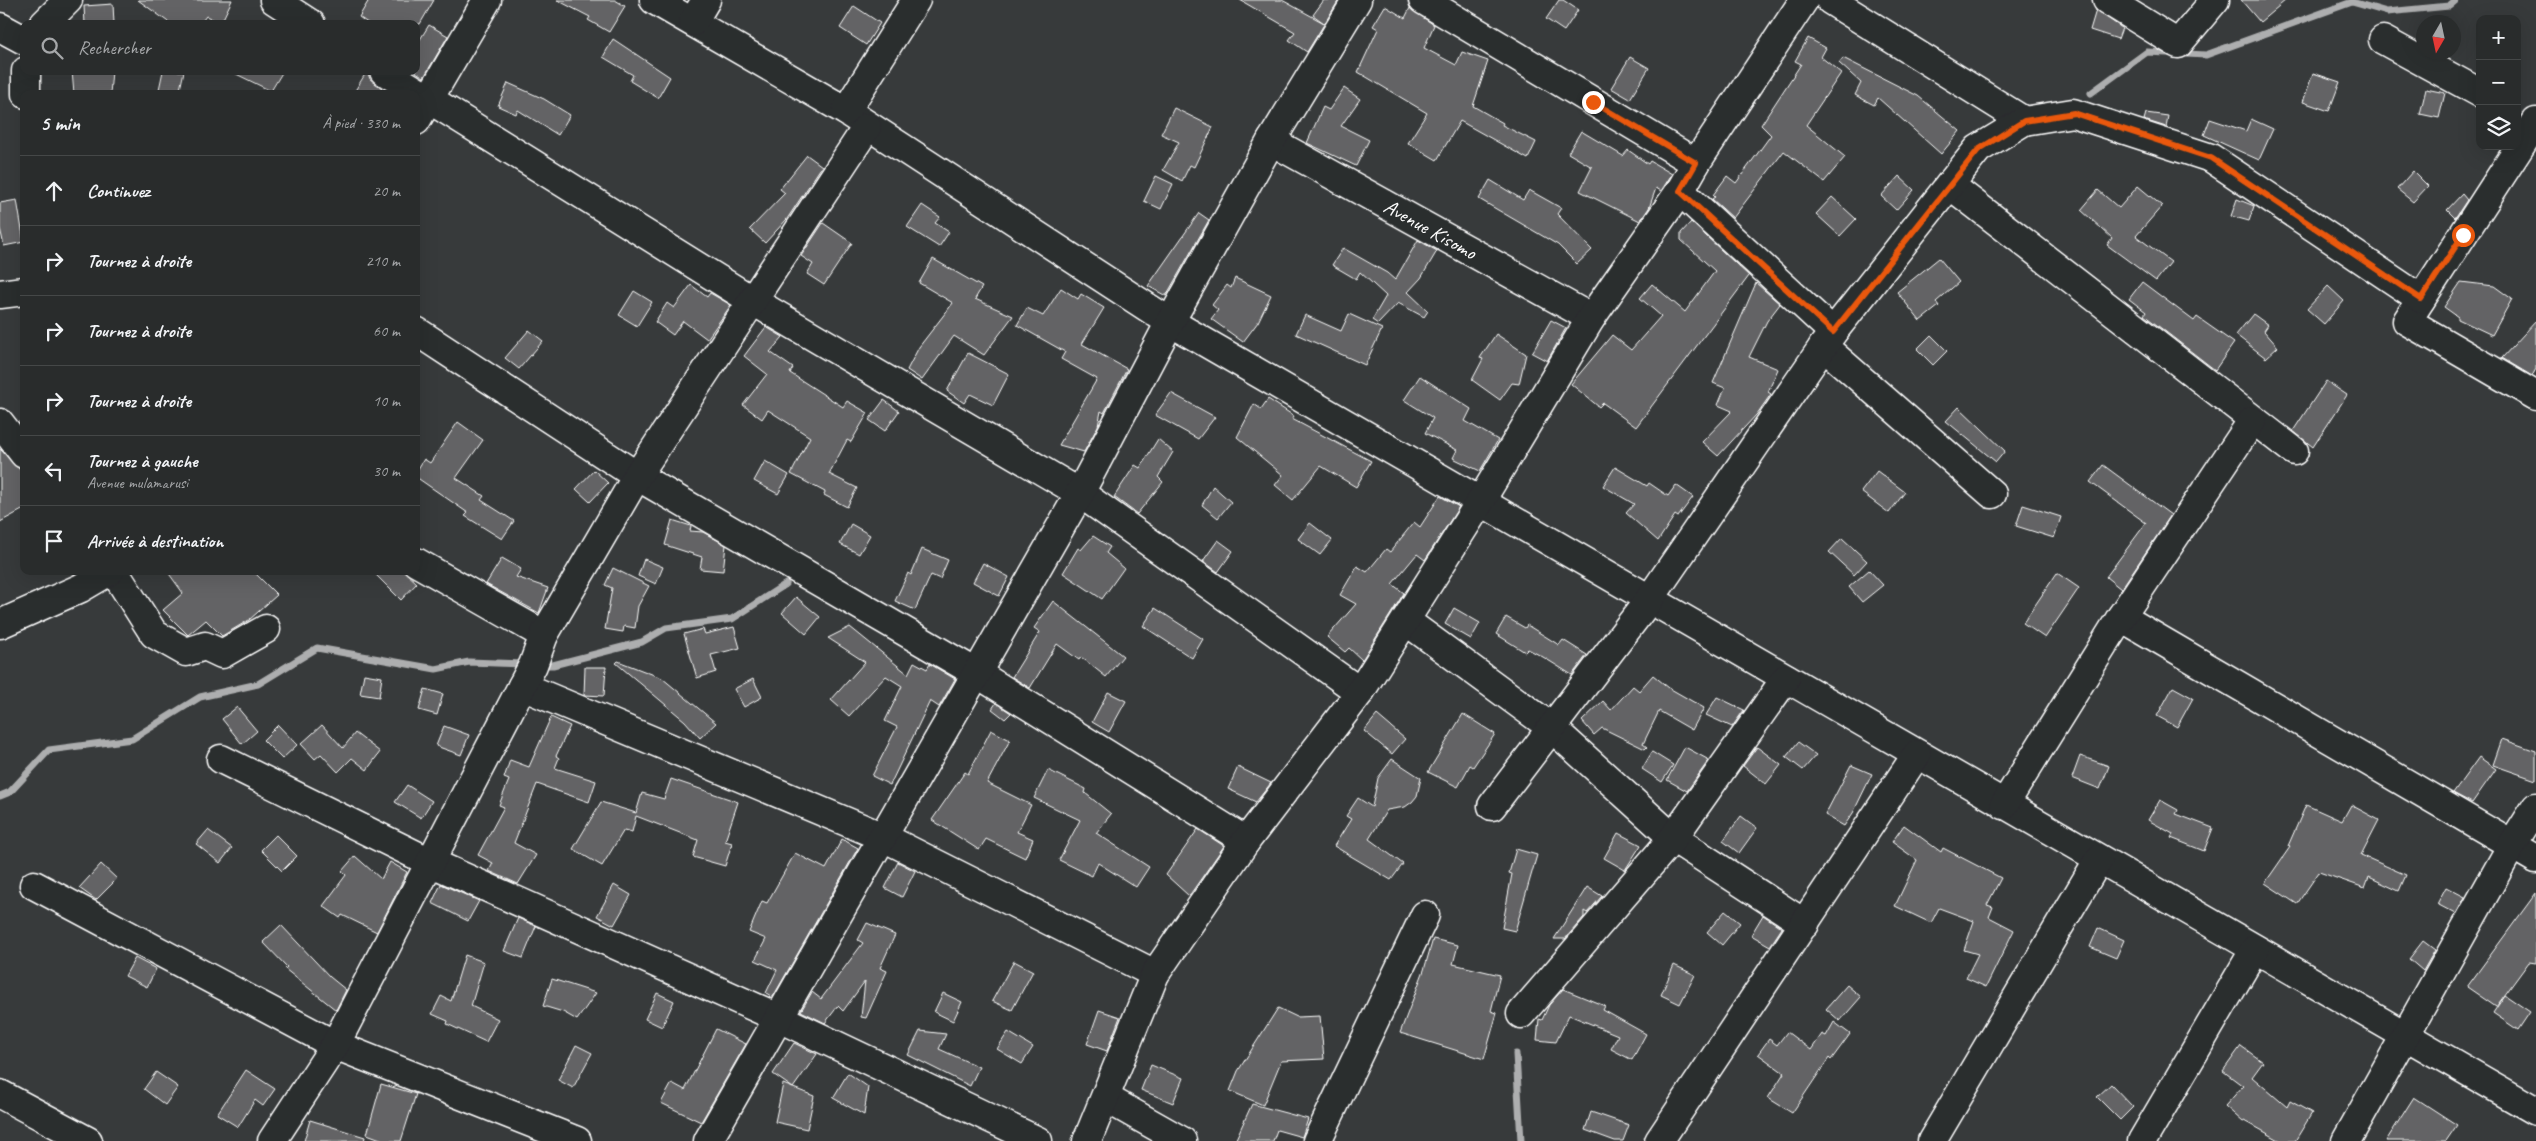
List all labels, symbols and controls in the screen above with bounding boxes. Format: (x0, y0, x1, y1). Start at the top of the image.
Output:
north arrow (2416, 15, 2461, 60)
map controls (2476, 15, 2521, 150)
button: + (2476, 15, 2521, 60)
search box (20, 20, 420, 75)
icon: search (38, 34, 66, 62)
text: Rechercher (78, 36, 151, 60)
button: − (2476, 60, 2521, 105)
route end (1582, 91, 1605, 114)
button: layers (2476, 105, 2521, 150)
text: 5 min (40, 110, 80, 136)
text: À pied · 330 m (322, 113, 400, 133)
icon: ahead (40, 177, 68, 205)
text: Continuez (87, 179, 150, 203)
text: 20 m (373, 181, 400, 201)
street label: Avenue Kisomo (1379, 193, 1482, 266)
route start (2452, 224, 2475, 247)
icon: right (40, 247, 68, 275)
text: Tournez à droite (87, 249, 191, 273)
text: 210 m (366, 251, 400, 271)
icon: right (40, 317, 68, 345)
text: Tournez à droite (87, 319, 191, 343)
text: 60 m (373, 321, 400, 341)
icon: right (40, 387, 68, 415)
text: Tournez à droite (87, 389, 191, 413)
text: 10 m (373, 391, 400, 411)
text: Tournez à gauche (87, 449, 198, 473)
icon: left (40, 457, 68, 485)
text: 30 m (373, 461, 400, 481)
text: Avenue mulamarusi (87, 473, 188, 493)
icon: arrive (40, 527, 68, 555)
text: Arrivée à destination (87, 529, 223, 553)

